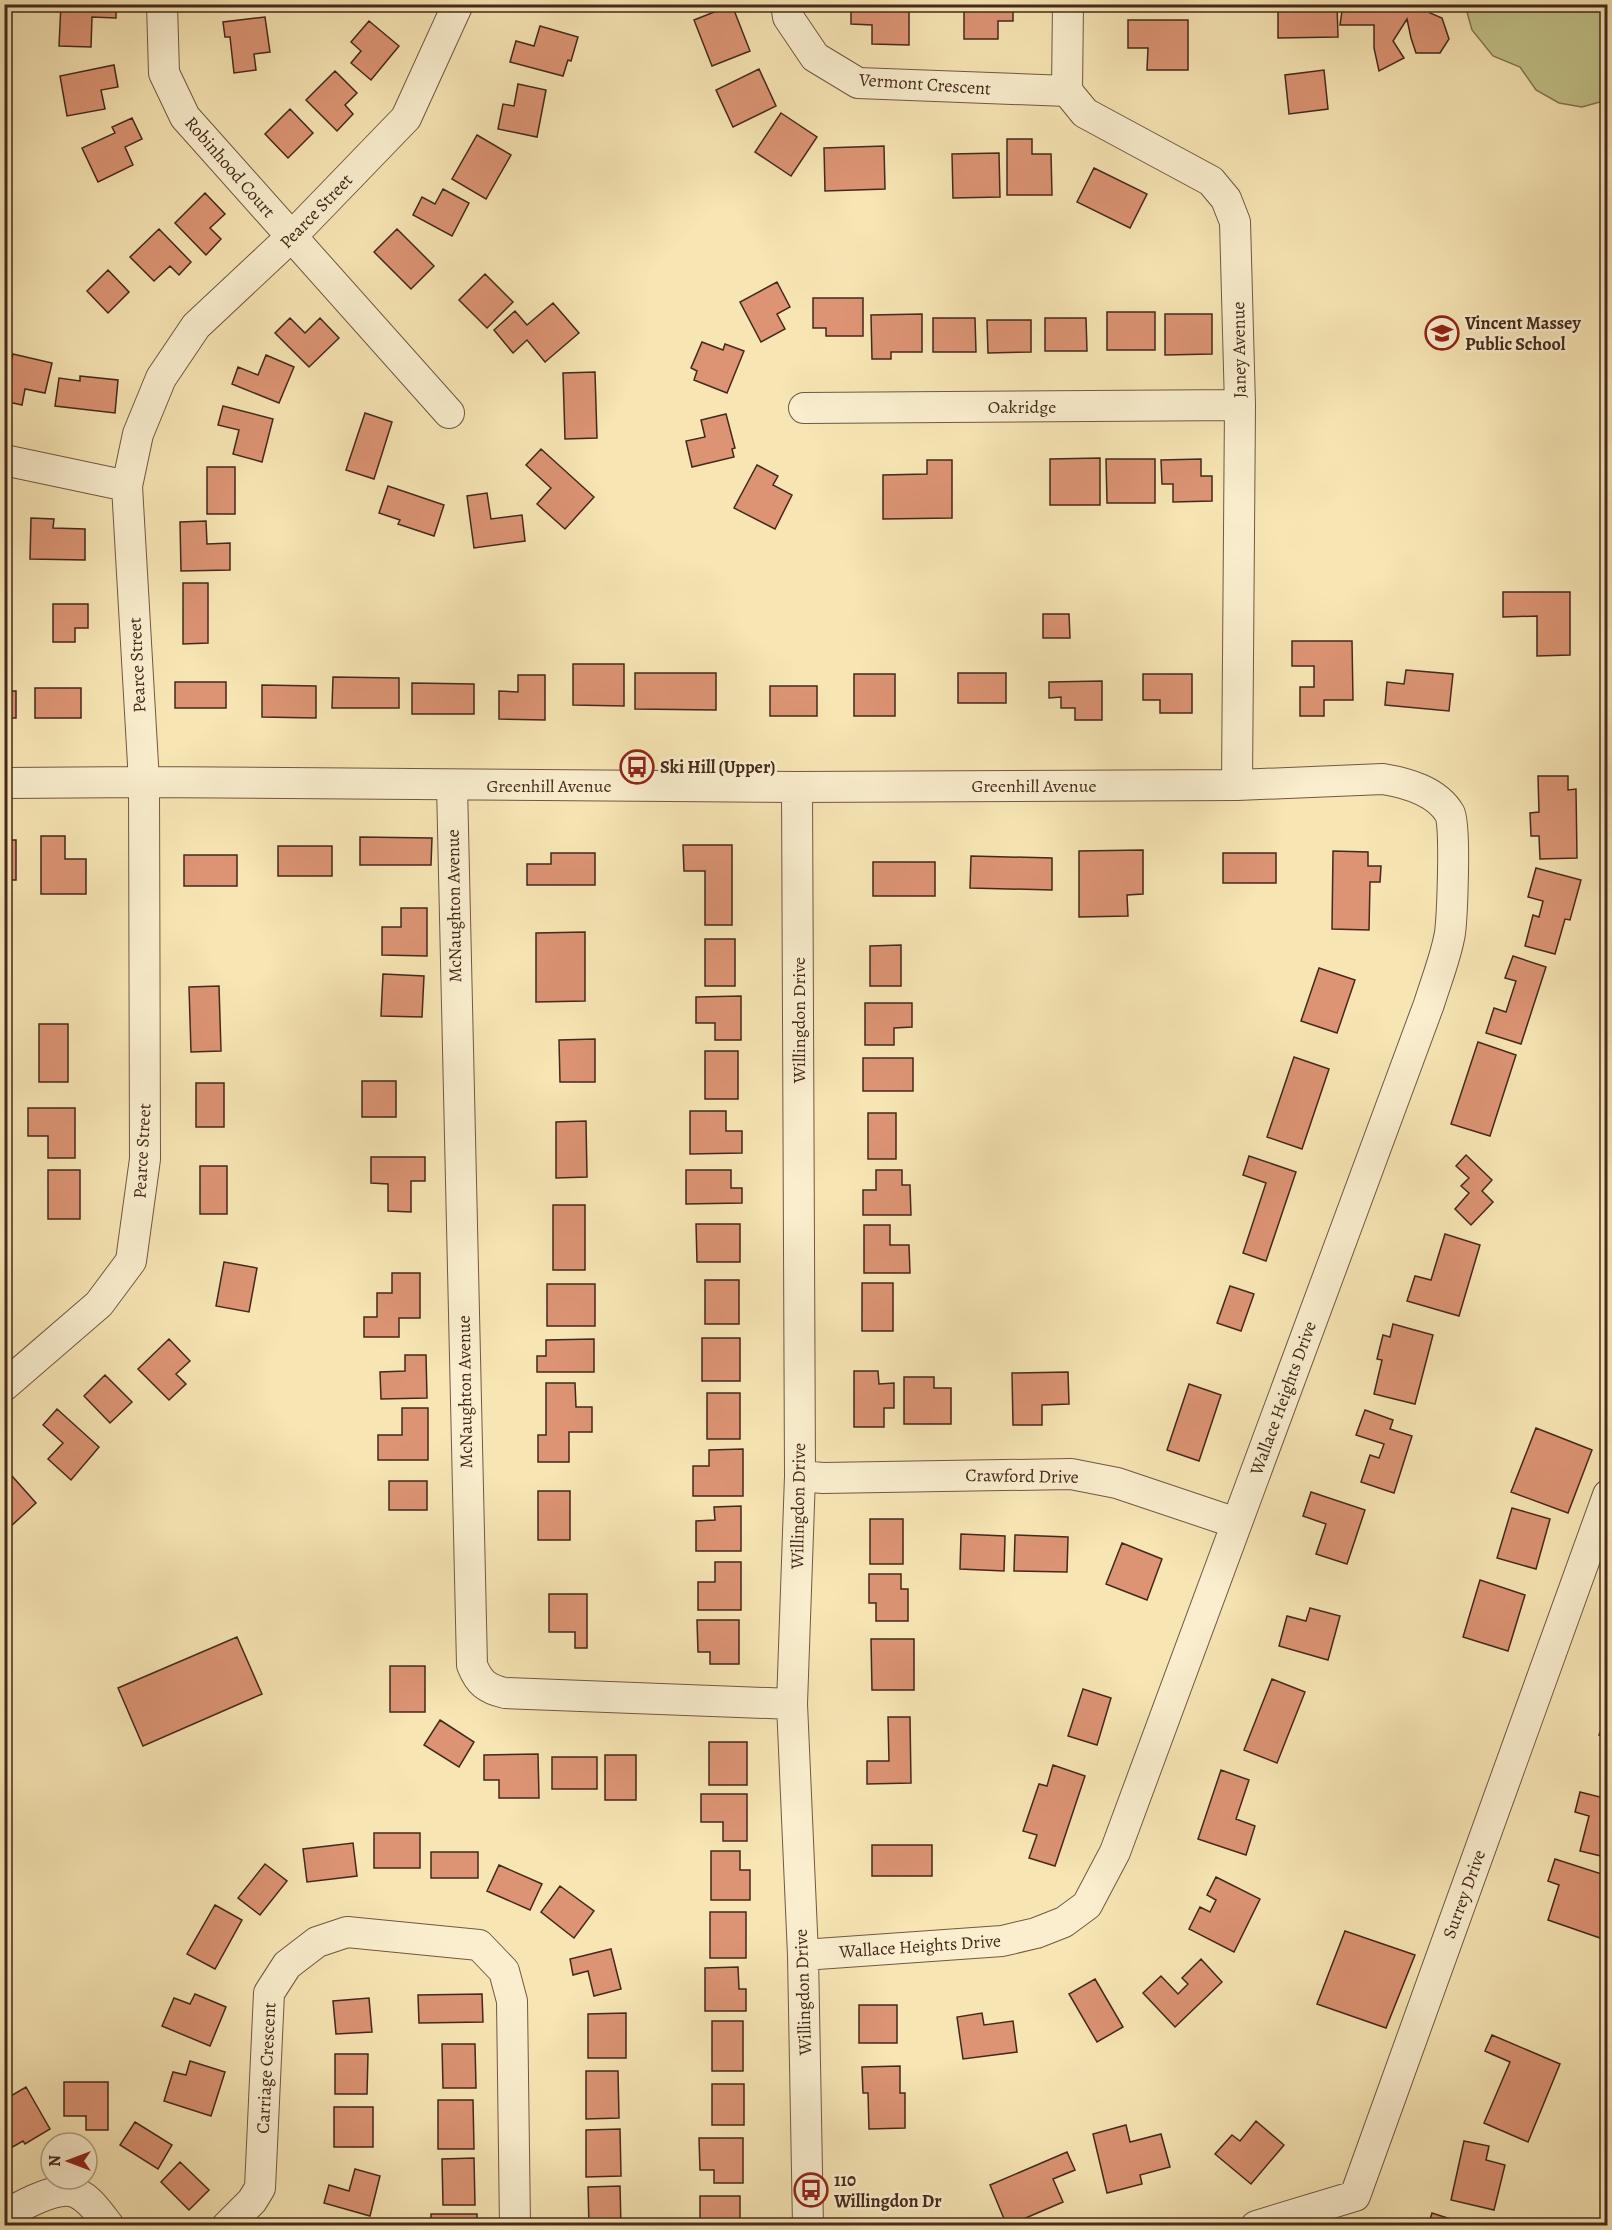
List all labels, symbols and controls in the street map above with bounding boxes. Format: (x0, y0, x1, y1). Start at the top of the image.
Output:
street label: Vermont Crescent (857, 67, 992, 101)
street label: Robinhood Court (179, 111, 281, 223)
street label: Pearce Street (274, 168, 358, 254)
street label: Janey Avenue (1226, 301, 1252, 399)
place label: Vincent Massey Public School (1464, 311, 1581, 356)
school or university icon: Vincent Massey Public School (1424, 315, 1460, 351)
street label: Oakridge (988, 395, 1056, 419)
street label: Pearce Street (123, 617, 151, 713)
bus stop icon: Ski Hill (Upper) (619, 749, 655, 785)
place label: Ski Hill (Upper) (660, 755, 776, 779)
street label: Greenhill Avenue (487, 774, 612, 798)
street label: Greenhill Avenue (972, 774, 1097, 798)
street label: McNaughton Avenue (441, 829, 467, 983)
street label: Willingdon Drive (787, 957, 811, 1084)
street label: Pearce Street (128, 1103, 156, 1199)
street label: McNaughton Avenue (452, 1315, 478, 1469)
street label: Wallace Heights Drive (1244, 1318, 1322, 1479)
street label: Willingdon Drive (785, 1443, 811, 1570)
street label: Crawford Drive (965, 1463, 1079, 1489)
street label: Surrey Drive (1437, 1846, 1491, 1942)
street label: Willingdon Drive (789, 1928, 817, 2057)
street label: Wallace Heights Drive (837, 1928, 1002, 1964)
street label: Carriage Crescent (251, 2002, 281, 2134)
north arrow (39, 2131, 99, 2191)
text: N (44, 2155, 66, 2167)
place label: 110 Willingdon Dr (833, 2168, 942, 2213)
bus stop icon: 110 Willingdon Dr (793, 2172, 829, 2208)

